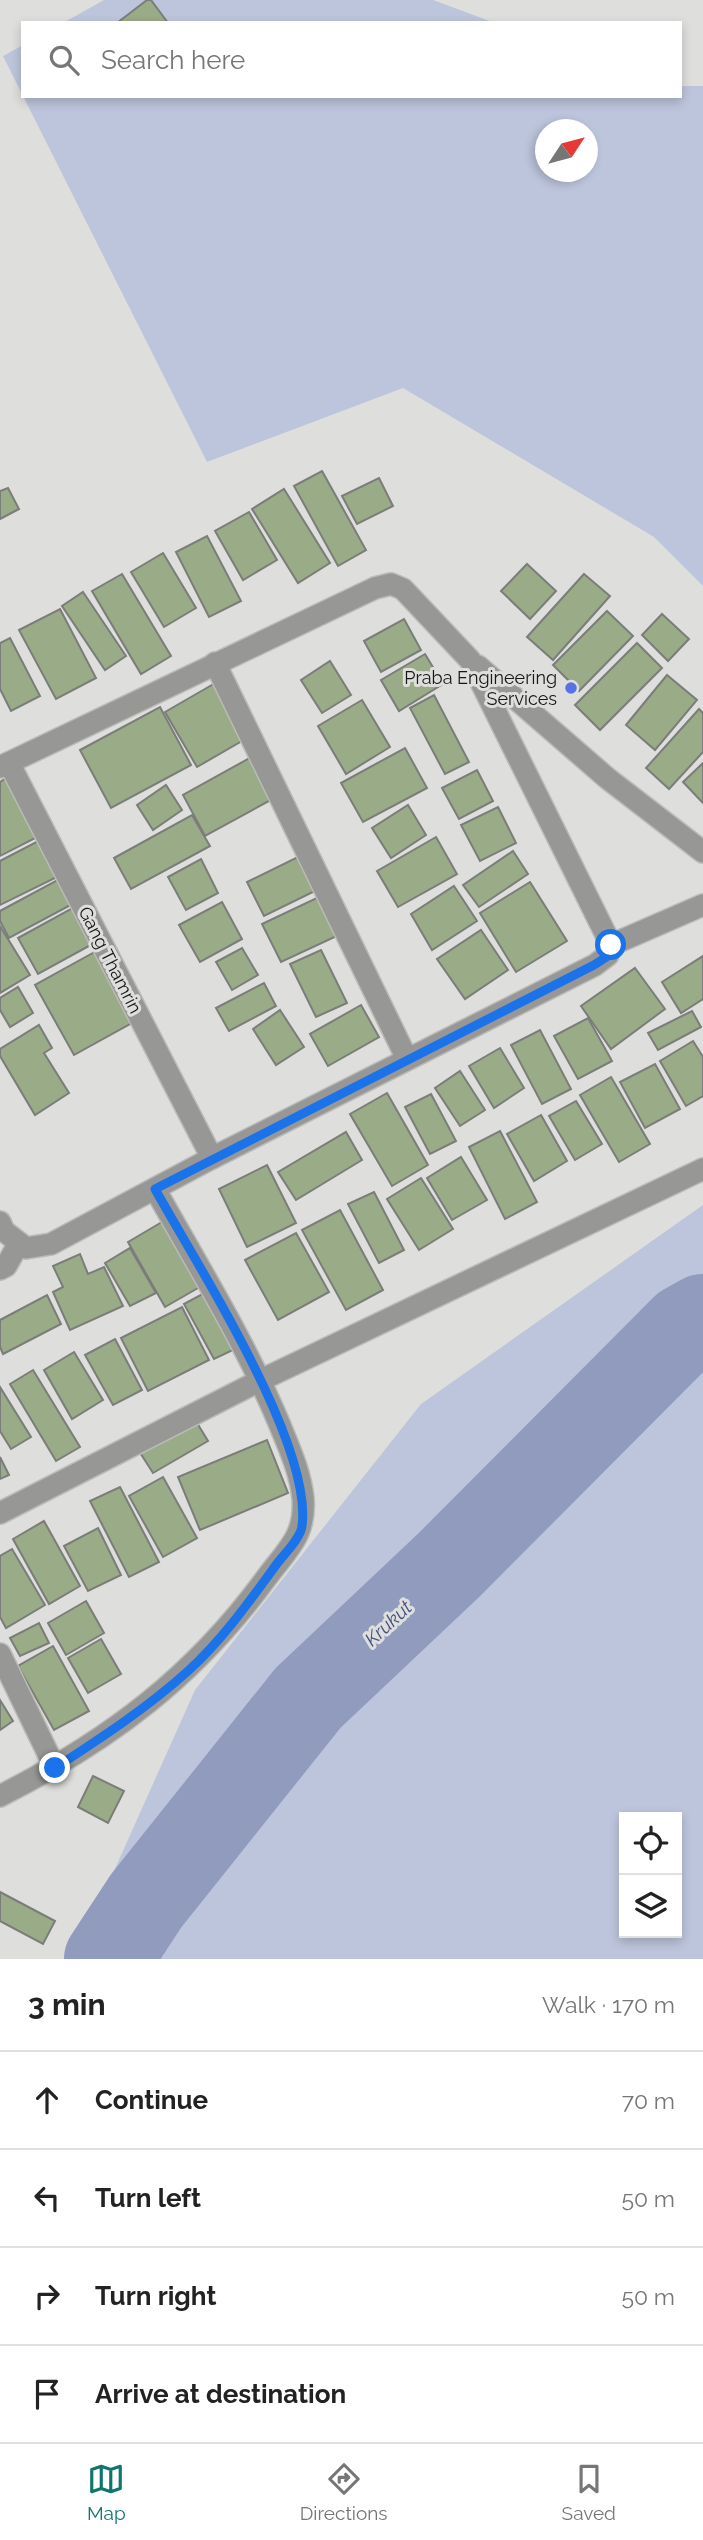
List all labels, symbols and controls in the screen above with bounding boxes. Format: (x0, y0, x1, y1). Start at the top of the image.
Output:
search box (21, 21, 682, 98)
icon: search (45, 41, 83, 79)
text: Search here (101, 45, 245, 75)
north arrow (535, 119, 598, 182)
place label: Praba Engineering Services (404, 667, 557, 709)
marker: Praba Engineering Services (563, 680, 579, 696)
street label: Gang Thamrin (75, 903, 146, 1017)
route start (595, 929, 626, 960)
water label: Krukut (360, 1595, 417, 1650)
route end (39, 1752, 70, 1783)
map controls (619, 1812, 682, 1938)
button: locate (619, 1812, 682, 1875)
button: layers (619, 1875, 682, 1938)
text: 3 min (28, 1987, 106, 2022)
text: Walk · 170 m (542, 1991, 675, 2018)
icon: ahead (28, 2081, 66, 2119)
text: Continue (95, 2085, 208, 2115)
text: 70 m (622, 2087, 675, 2114)
icon: left (28, 2179, 66, 2217)
text: Turn left (95, 2183, 201, 2213)
text: 50 m (621, 2185, 675, 2212)
icon: right (28, 2277, 66, 2315)
text: Turn right (95, 2281, 216, 2311)
text: 50 m (621, 2283, 675, 2310)
icon: arrive (28, 2375, 66, 2413)
text: Arrive at destination (95, 2379, 346, 2409)
tab: Map (87, 2460, 126, 2524)
tab: Directions (300, 2460, 388, 2524)
tab: Saved (562, 2460, 616, 2524)

